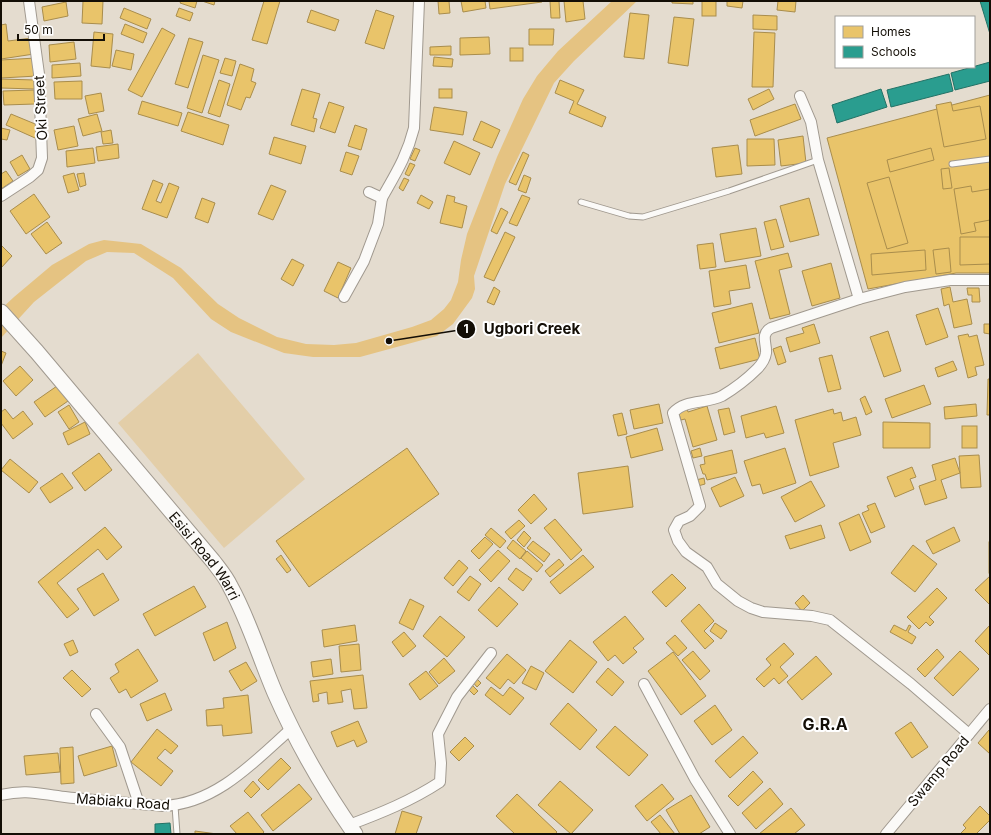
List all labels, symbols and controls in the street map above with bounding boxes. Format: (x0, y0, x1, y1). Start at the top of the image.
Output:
scale bar (18, 16, 104, 42)
legend (835, 16, 975, 68)
text: 50 m (24, 22, 53, 37)
text: Homes (871, 24, 911, 39)
text: Schools (871, 44, 916, 59)
street label: Oki Street (30, 75, 50, 141)
callout: Ugbori Creek (456, 315, 589, 342)
text: Ugbori Creek (484, 319, 580, 338)
text: 1 (463, 321, 469, 336)
street label: Esisi Road Warri (166, 508, 244, 602)
district label: G.R.A (802, 714, 848, 734)
street label: Swamp Road (904, 732, 972, 810)
street label: Mabiaku Road (76, 789, 170, 813)

